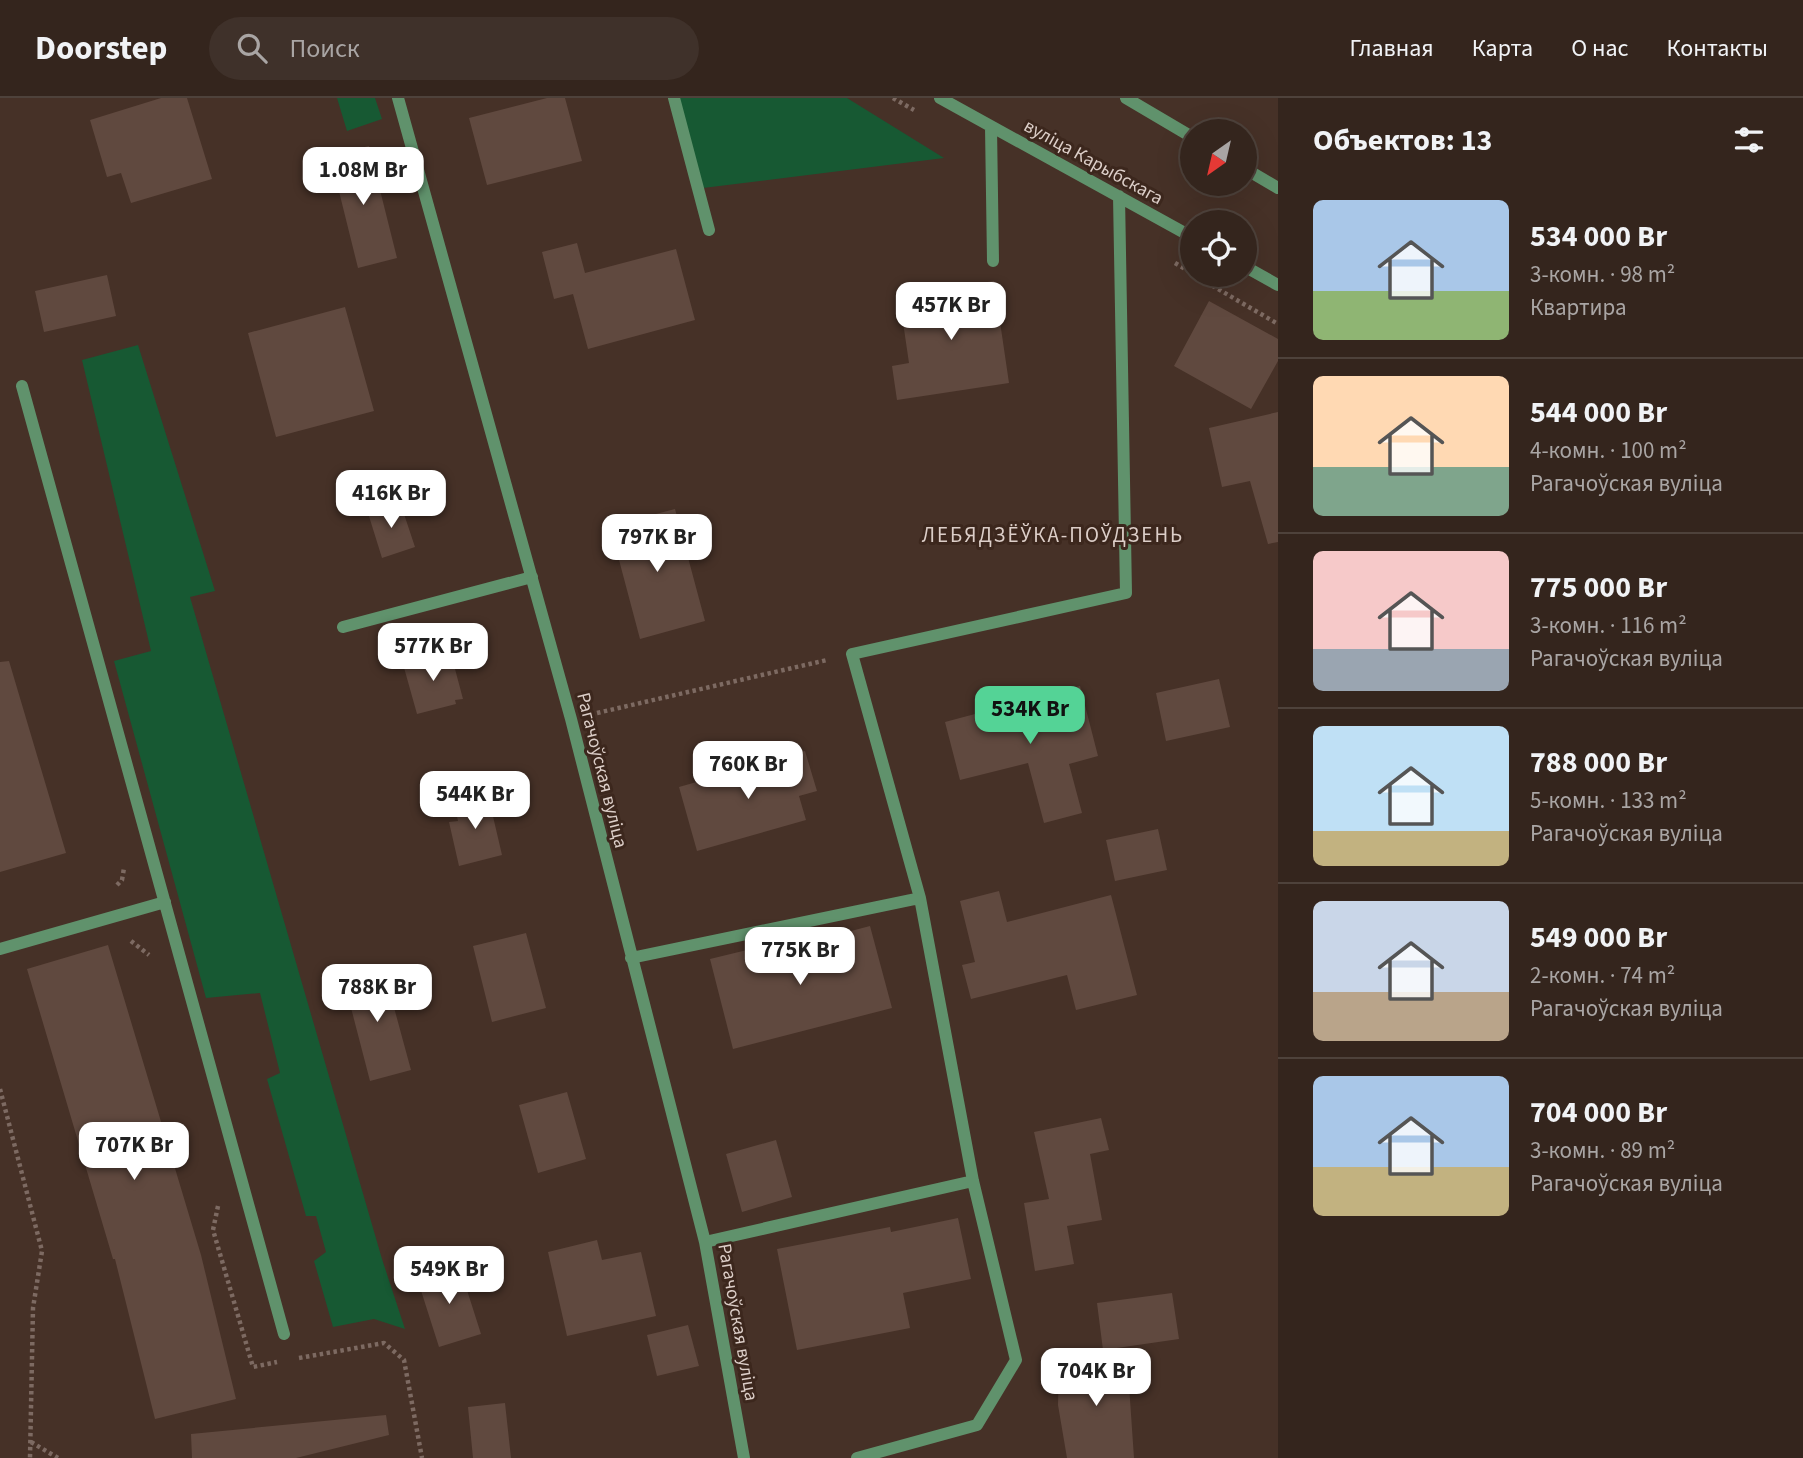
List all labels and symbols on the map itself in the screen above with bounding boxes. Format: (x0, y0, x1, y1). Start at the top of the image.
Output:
street label: вуліца Карыбскага (1019, 113, 1168, 212)
north arrow (1180, 119, 1256, 196)
pin: 1.08M Br (291, 148, 435, 207)
pin: 457K Br (886, 282, 1016, 342)
pin: 416K Br (326, 470, 456, 530)
pin: 797K Br (592, 514, 722, 574)
district label: ЛЕБЯДЗЁЎКА-ПОЎДЗЕНЬ (922, 520, 1184, 550)
pin: 577K Br (368, 624, 498, 683)
pin: 534K Br (965, 686, 1095, 746)
street label: Рагачоўская вуліца (569, 690, 634, 851)
pin: 760K Br (683, 742, 813, 801)
pin: 544K Br (410, 772, 540, 831)
pin: 775K Br (735, 928, 865, 987)
pin: 788K Br (312, 964, 442, 1024)
pin: 707K Br (69, 1122, 199, 1182)
street label: Рагачоўская вуліца (710, 1241, 765, 1403)
pin: 549K Br (384, 1246, 514, 1306)
pin: 704K Br (1031, 1348, 1161, 1408)

